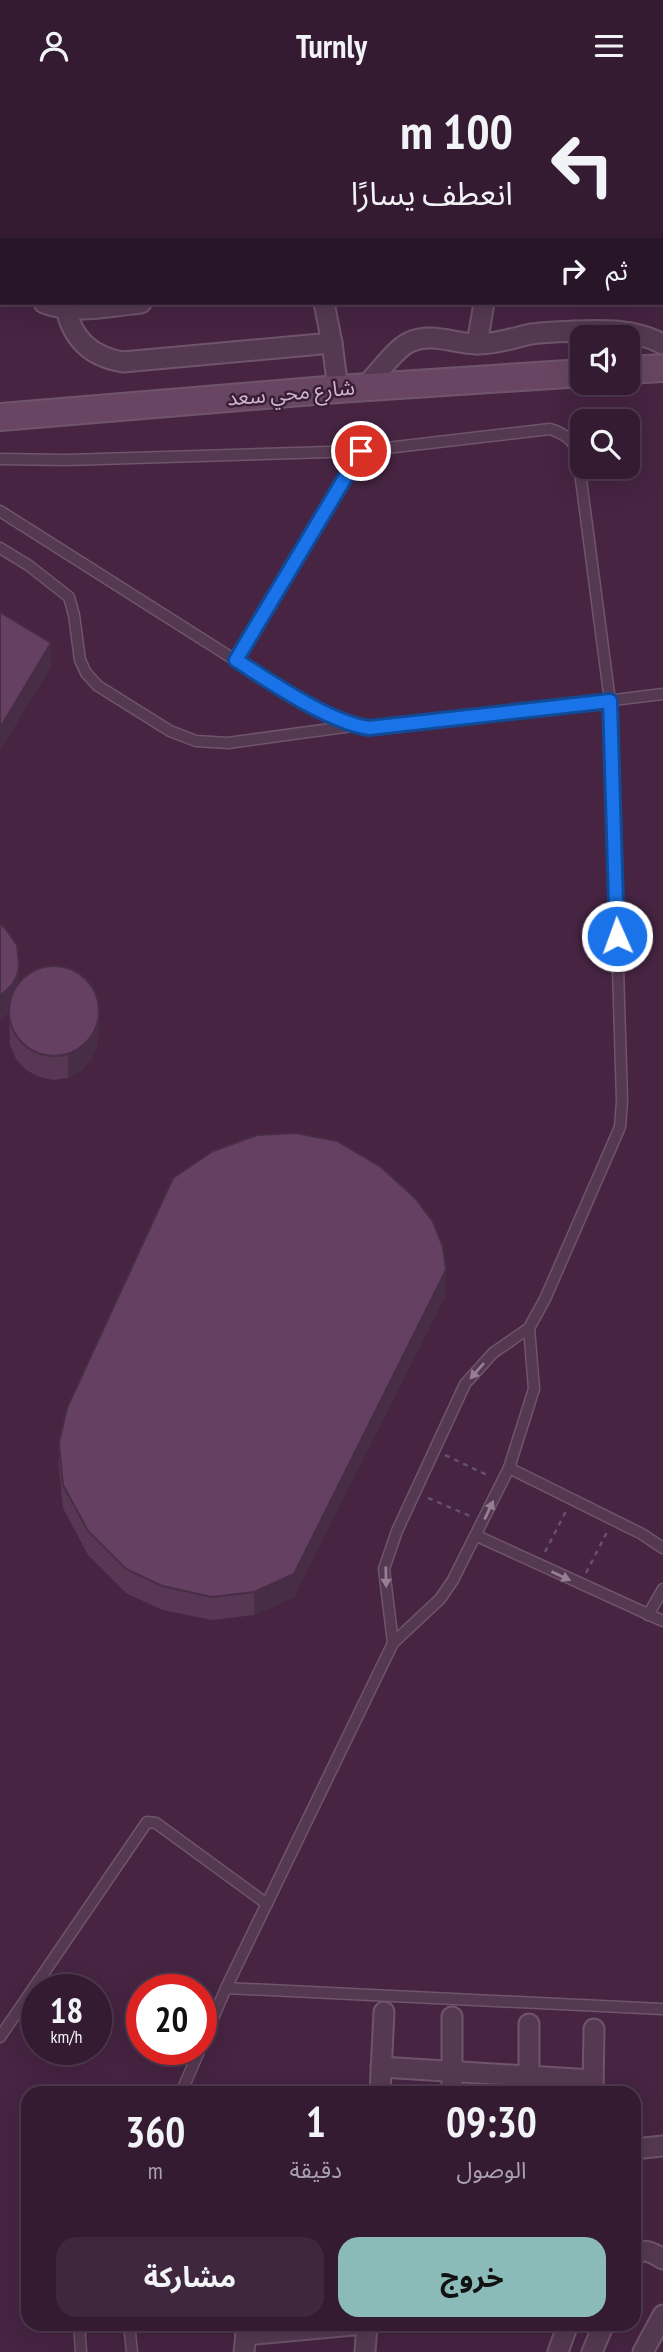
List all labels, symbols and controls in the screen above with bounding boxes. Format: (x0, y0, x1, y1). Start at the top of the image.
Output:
text: Turnly (296, 25, 367, 67)
icon: person (35, 27, 73, 65)
icon: menu (590, 27, 628, 65)
text: 100 m (400, 99, 513, 163)
icon: left (537, 119, 628, 210)
text: انعطف يسارًا (351, 172, 513, 214)
icon: right (554, 252, 592, 290)
text: ثم (606, 254, 628, 287)
map controls (570, 325, 640, 479)
button: sound (570, 325, 640, 395)
street label: شارع محي سعد (226, 373, 356, 414)
button: search (570, 409, 640, 479)
pin (331, 421, 391, 481)
icon: arrive (342, 432, 380, 470)
position arrow (580, 899, 654, 973)
one-way arrow (469, 1362, 485, 1380)
one-way arrow (483, 1500, 495, 1520)
one-way arrow (380, 1566, 391, 1588)
one-way arrow (550, 1571, 571, 1582)
speed limit sign: 20 (126, 1974, 217, 2065)
text: 18 (50, 1987, 83, 2033)
text: km/h (51, 2025, 82, 2048)
text: 1 (306, 2094, 326, 2149)
text: 09:30 (446, 2094, 537, 2149)
text: 360 (125, 2104, 185, 2159)
text: دقيقة (289, 2155, 342, 2184)
text: الوصول (456, 2155, 526, 2184)
text: m (148, 2156, 163, 2185)
button: مشاركة (56, 2237, 324, 2317)
button: خروج (338, 2237, 606, 2317)

